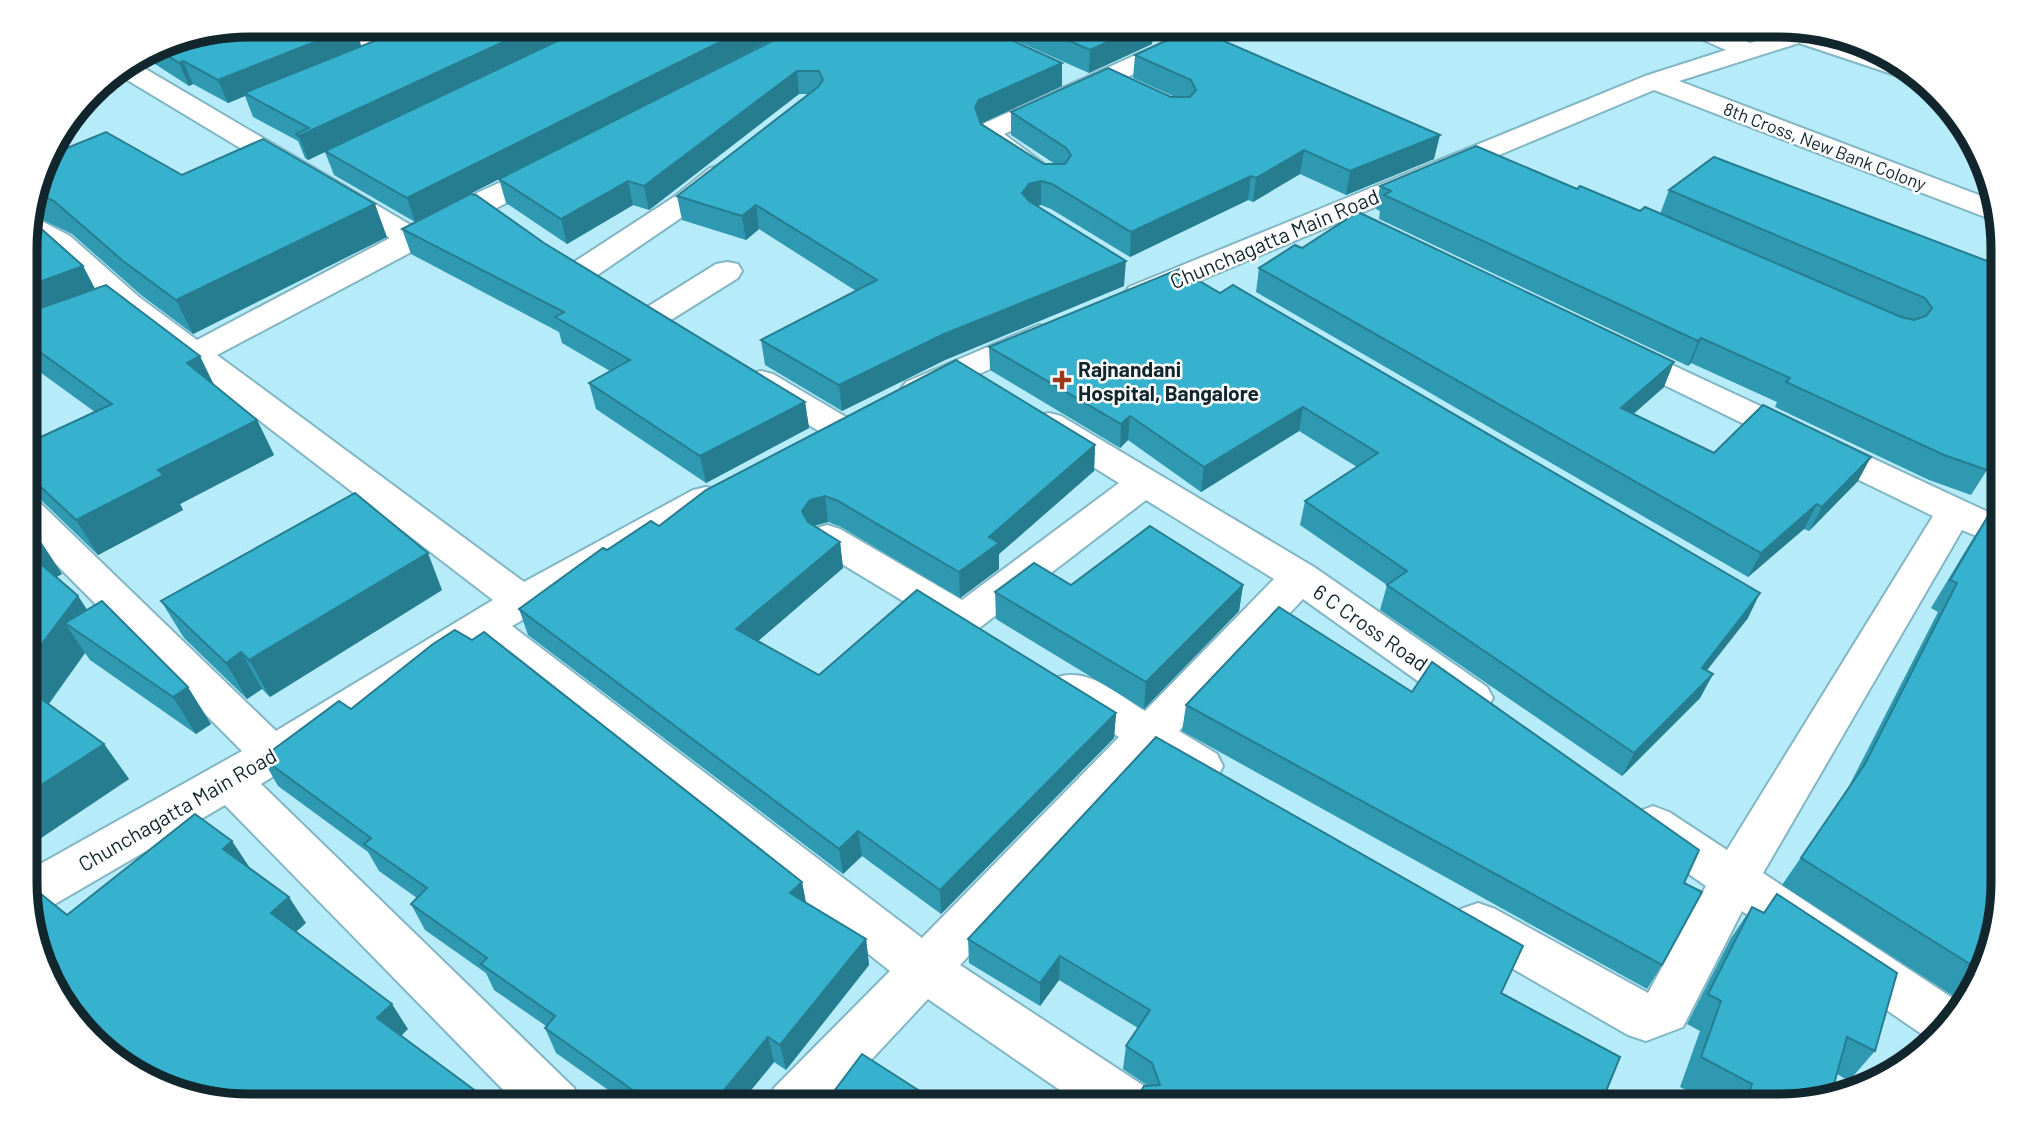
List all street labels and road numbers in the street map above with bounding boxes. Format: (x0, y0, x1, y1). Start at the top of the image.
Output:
street label: 8th Cross, New Bank Colony (1721, 97, 1929, 195)
street label: Chunchagatta Main Road (1166, 183, 1382, 293)
street label: 6 C Cross Road (1309, 578, 1433, 676)
street label: Chunchagatta Main Road (73, 742, 281, 876)

